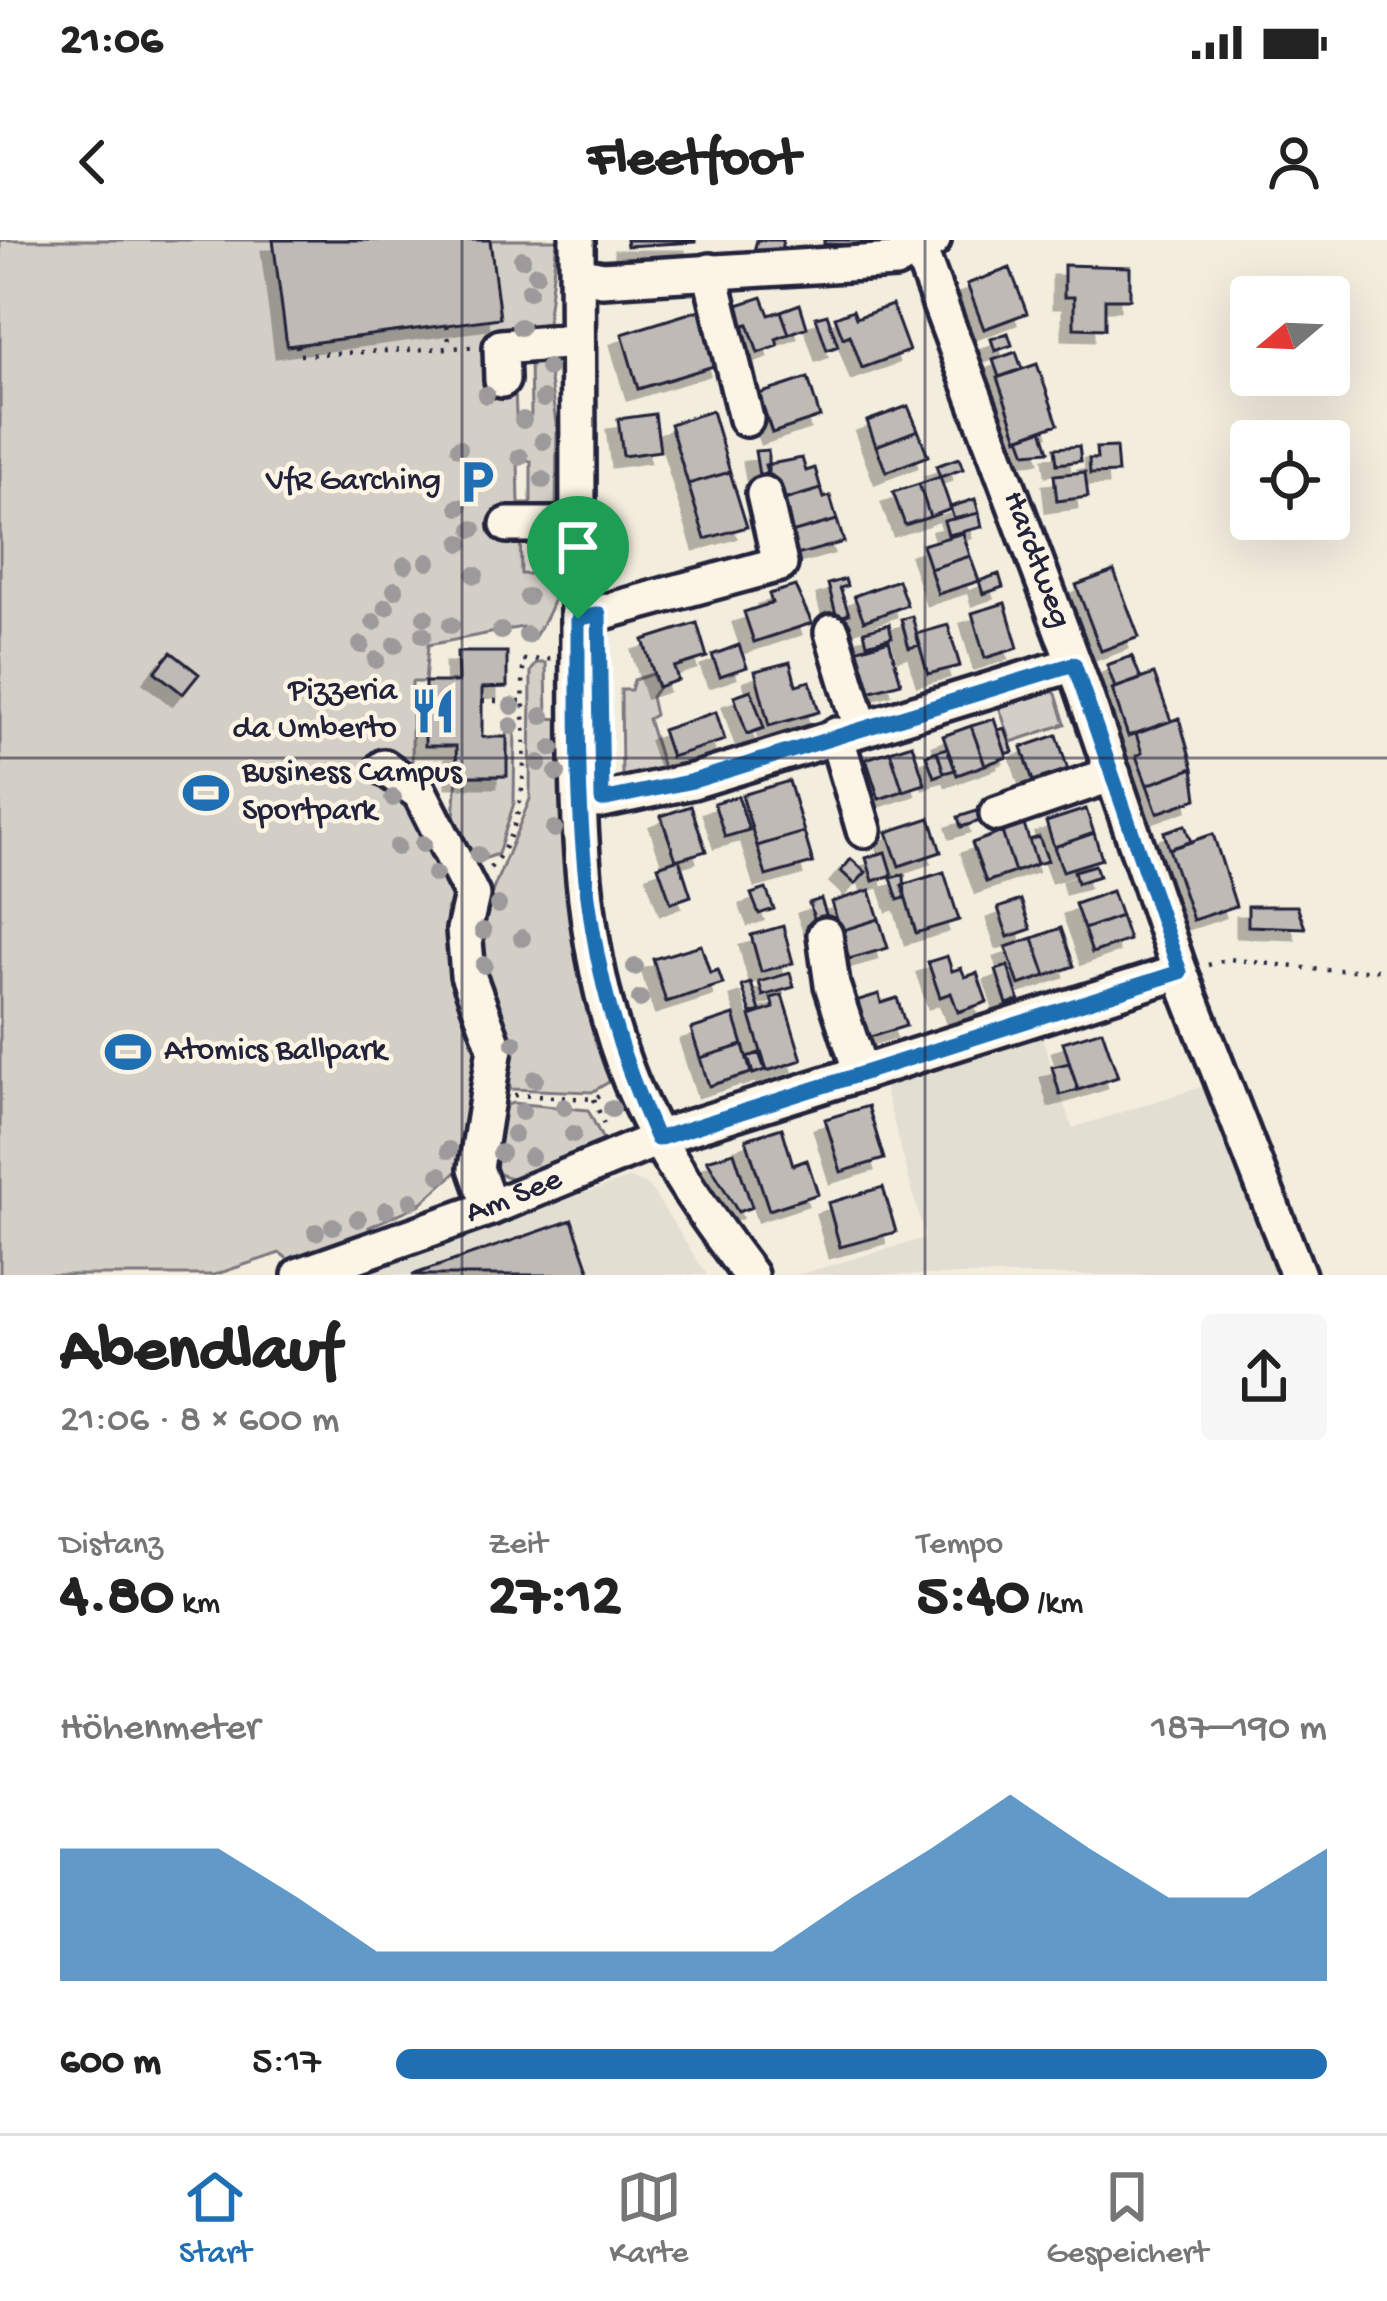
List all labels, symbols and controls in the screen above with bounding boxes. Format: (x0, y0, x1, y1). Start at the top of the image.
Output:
text: 21:06 (60, 16, 163, 69)
icon: back (60, 129, 126, 195)
icon: person (1261, 129, 1327, 195)
text: Fleetfoot (588, 130, 799, 194)
north arrow (1230, 276, 1350, 396)
map controls (1230, 276, 1350, 540)
button: locate (1230, 420, 1350, 540)
parking icon: VfR Garching (452, 457, 502, 507)
place label: VfR Garching (265, 463, 441, 501)
street label: Hardtweg (993, 486, 1078, 634)
pin (527, 496, 629, 619)
icon: arrive (545, 514, 611, 580)
place label: Pizzeria da Umberto (232, 673, 399, 749)
restaurant icon: Pizzeria da Umberto (408, 686, 458, 736)
place label: Business Campus Sportpark (241, 755, 463, 831)
sports icon: Business Campus Sportpark (181, 768, 231, 818)
sports icon: Atomics Ballpark (103, 1027, 153, 1077)
place label: Atomics Ballpark (164, 1033, 390, 1071)
street label: Am See (461, 1161, 569, 1234)
button: share (1201, 1314, 1327, 1440)
text: Abendlauf (60, 1315, 340, 1393)
text: 21:06 · 8 × 600 m (60, 1399, 339, 1445)
text: Distanz (60, 1527, 163, 1565)
text: Zeit (488, 1527, 547, 1565)
text: Tempo (917, 1527, 1003, 1565)
text: 4.80 (60, 1565, 174, 1635)
text: 27:12 (488, 1565, 621, 1635)
text: 5:40 (917, 1565, 1030, 1635)
text: km (174, 1586, 220, 1624)
text: /km (1030, 1586, 1083, 1624)
text: Höhenmeter (60, 1707, 260, 1753)
text: 187–190 m (1151, 1707, 1327, 1753)
text: 600 m (60, 2041, 161, 2087)
text: 5:17 (252, 2041, 321, 2087)
tab: Start (179, 2164, 251, 2274)
tab: Karte (610, 2164, 688, 2274)
tab: Gespeichert (1046, 2164, 1208, 2274)

